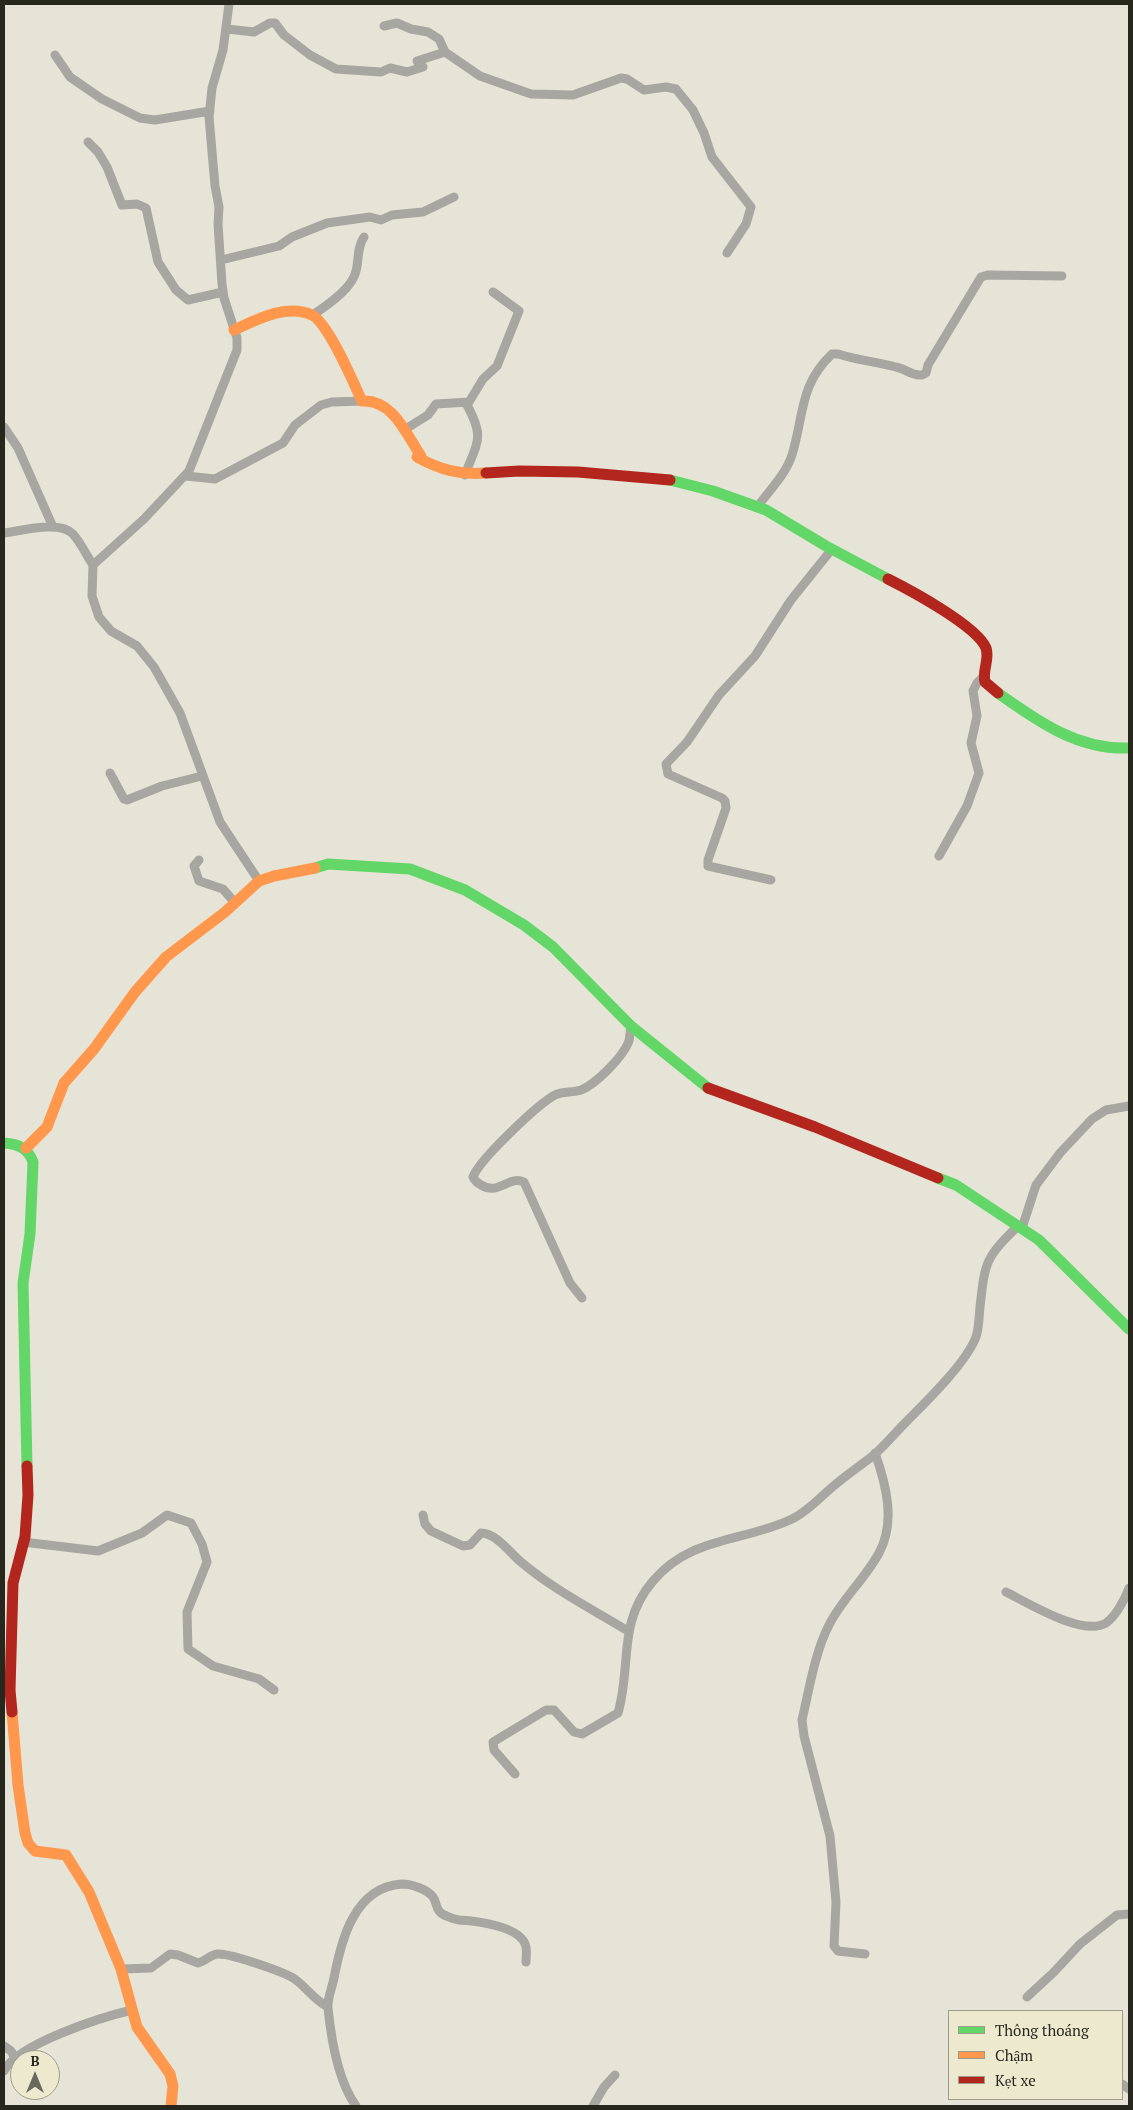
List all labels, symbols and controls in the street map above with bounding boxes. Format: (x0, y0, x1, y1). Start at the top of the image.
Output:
legend (948, 2010, 1123, 2100)
text: Thông thoáng (995, 2020, 1089, 2040)
text: Chậm (995, 2045, 1033, 2065)
north arrow (10, 2050, 60, 2100)
text: B (30, 2051, 40, 2070)
text: Kẹt xe (995, 2070, 1036, 2090)

